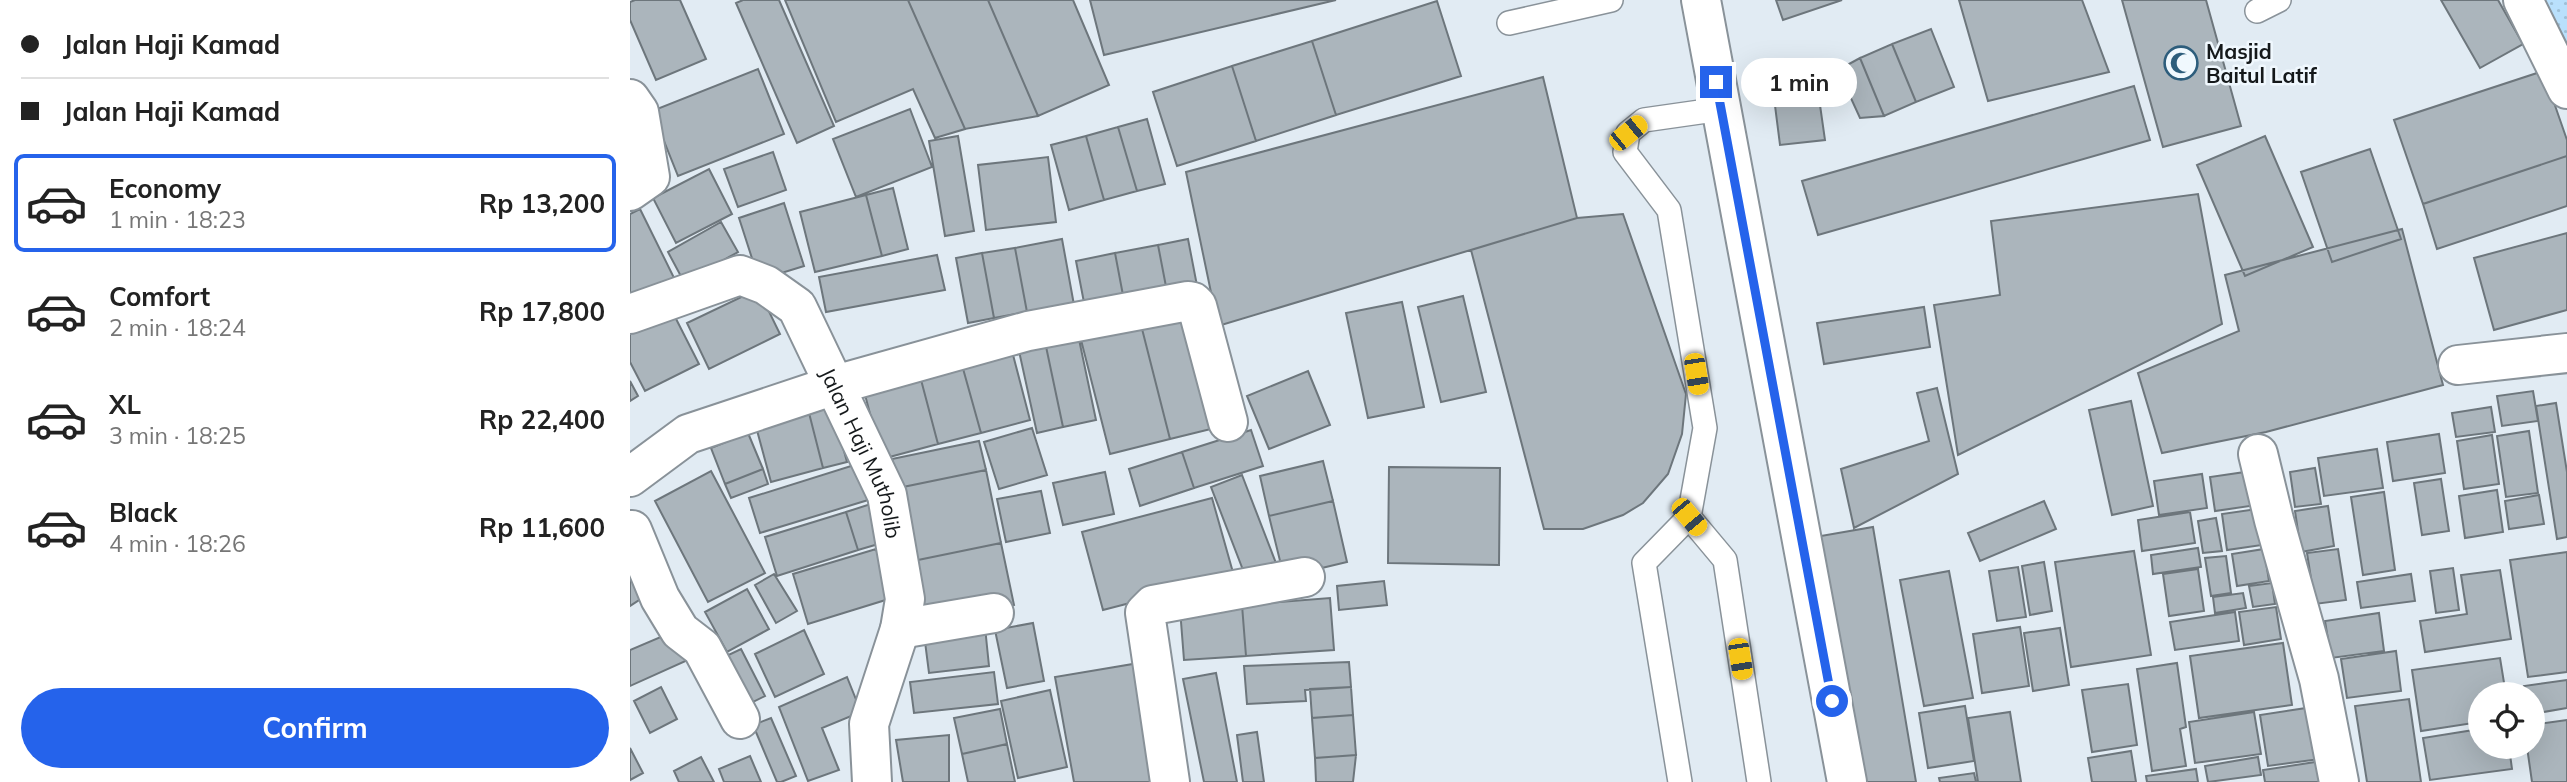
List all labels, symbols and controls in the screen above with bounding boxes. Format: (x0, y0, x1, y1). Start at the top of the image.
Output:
text: Jalan Haji Kamad (63, 28, 280, 61)
place label: Masjid Baitul Latif (2206, 38, 2318, 88)
mosque icon: Masjid Baitul Latif (2162, 44, 2200, 82)
callout: 1 min (1740, 57, 1856, 106)
route end (1700, 66, 1732, 98)
text: 1 min (1769, 68, 1829, 97)
text: Jalan Haji Kamad (63, 95, 280, 128)
car (1606, 112, 1651, 154)
icon: car (25, 172, 88, 235)
text: Economy (109, 172, 221, 205)
text: Rp 13,200 (479, 187, 605, 220)
text: 1 min · 18:23 (109, 205, 246, 234)
icon: car (25, 280, 88, 343)
text: Comfort (109, 280, 210, 313)
text: Rp 17,800 (479, 295, 605, 328)
text: 2 min · 18:24 (109, 313, 246, 342)
car (1683, 352, 1710, 396)
street label: Jalan Haji Mutholib (815, 363, 907, 540)
icon: car (25, 388, 88, 451)
text: XL (109, 388, 141, 421)
text: Rp 22,400 (479, 403, 605, 436)
text: 3 min · 18:25 (109, 421, 246, 450)
car (1668, 494, 1711, 540)
icon: car (25, 496, 88, 559)
text: Black (109, 496, 177, 529)
text: Rp 11,600 (479, 511, 605, 544)
text: 4 min · 18:26 (109, 529, 246, 558)
car (1727, 637, 1754, 681)
map controls (2468, 682, 2545, 759)
button: locate (2468, 682, 2545, 759)
route start (1816, 685, 1848, 717)
button: Confirm (21, 688, 609, 768)

